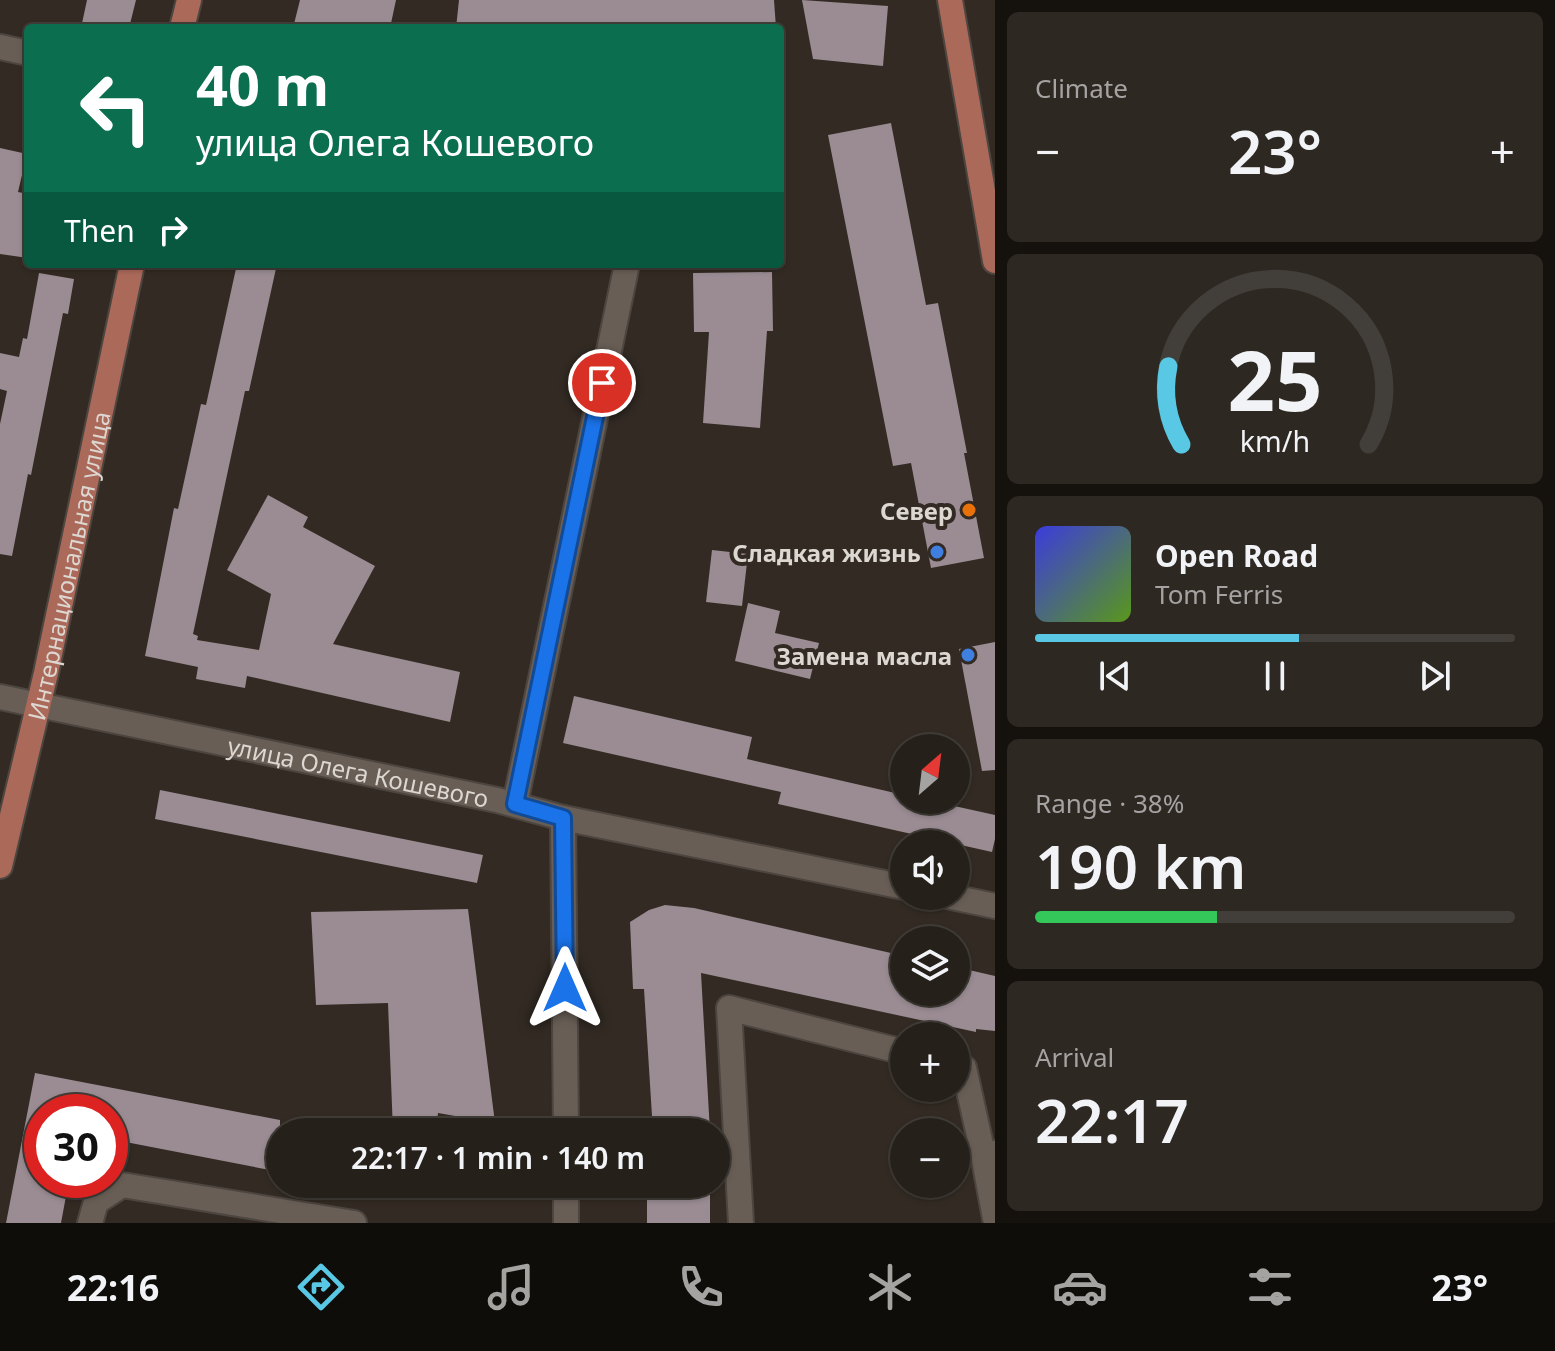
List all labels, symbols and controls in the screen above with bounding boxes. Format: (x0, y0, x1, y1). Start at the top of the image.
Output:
text: 40 m (196, 46, 329, 122)
icon: left (64, 56, 168, 160)
text: Climate (1035, 70, 1128, 106)
text: 23° (1228, 110, 1322, 192)
text: улица Олега Кошевого (196, 118, 594, 167)
text: − (1035, 121, 1060, 181)
text: + (1490, 121, 1515, 181)
icon: right (151, 208, 195, 252)
text: Then (64, 210, 135, 251)
text: 25 (1227, 322, 1323, 435)
pin (568, 349, 636, 417)
icon: arrive (580, 361, 624, 405)
street label: Интернациональная улица (19, 408, 117, 724)
text: km/h (1240, 421, 1310, 460)
place label: Север (880, 494, 953, 527)
marker: Север (960, 501, 978, 519)
text: Open Road (1155, 535, 1318, 576)
place label: Сладкая жизнь (732, 536, 921, 569)
marker: Сладкая жизнь (928, 543, 946, 561)
text: Tom Ferris (1155, 576, 1283, 612)
place label: Замена масла (777, 639, 952, 672)
marker: Замена масла (959, 646, 977, 664)
icon: previous (1093, 654, 1137, 698)
icon: pause (1253, 654, 1297, 698)
icon: next (1413, 654, 1457, 698)
street label: улица Олега Кошевого (225, 728, 492, 814)
north arrow (890, 734, 970, 814)
map controls (890, 734, 970, 1198)
text: Range · 38% (1035, 785, 1184, 821)
text: 190 km (1035, 825, 1246, 907)
button: sound (890, 830, 970, 910)
button: layers (890, 926, 970, 1006)
position arrow (523, 946, 607, 1030)
button: + (890, 1022, 970, 1102)
text: Arrival (1035, 1039, 1114, 1075)
text: 22:17 (1035, 1079, 1189, 1161)
speed limit sign: 30 (24, 1094, 128, 1198)
button: − (890, 1118, 970, 1198)
text: 22:17 · 1 min · 140 m (351, 1137, 645, 1178)
icon: directions (293, 1259, 349, 1315)
icon: music (483, 1259, 539, 1315)
icon: phone (673, 1259, 729, 1315)
icon: climate (862, 1259, 918, 1315)
icon: car (1052, 1259, 1108, 1315)
icon: filters (1242, 1259, 1298, 1315)
text: 22:16 (67, 1263, 159, 1312)
text: 23° (1432, 1263, 1488, 1312)

